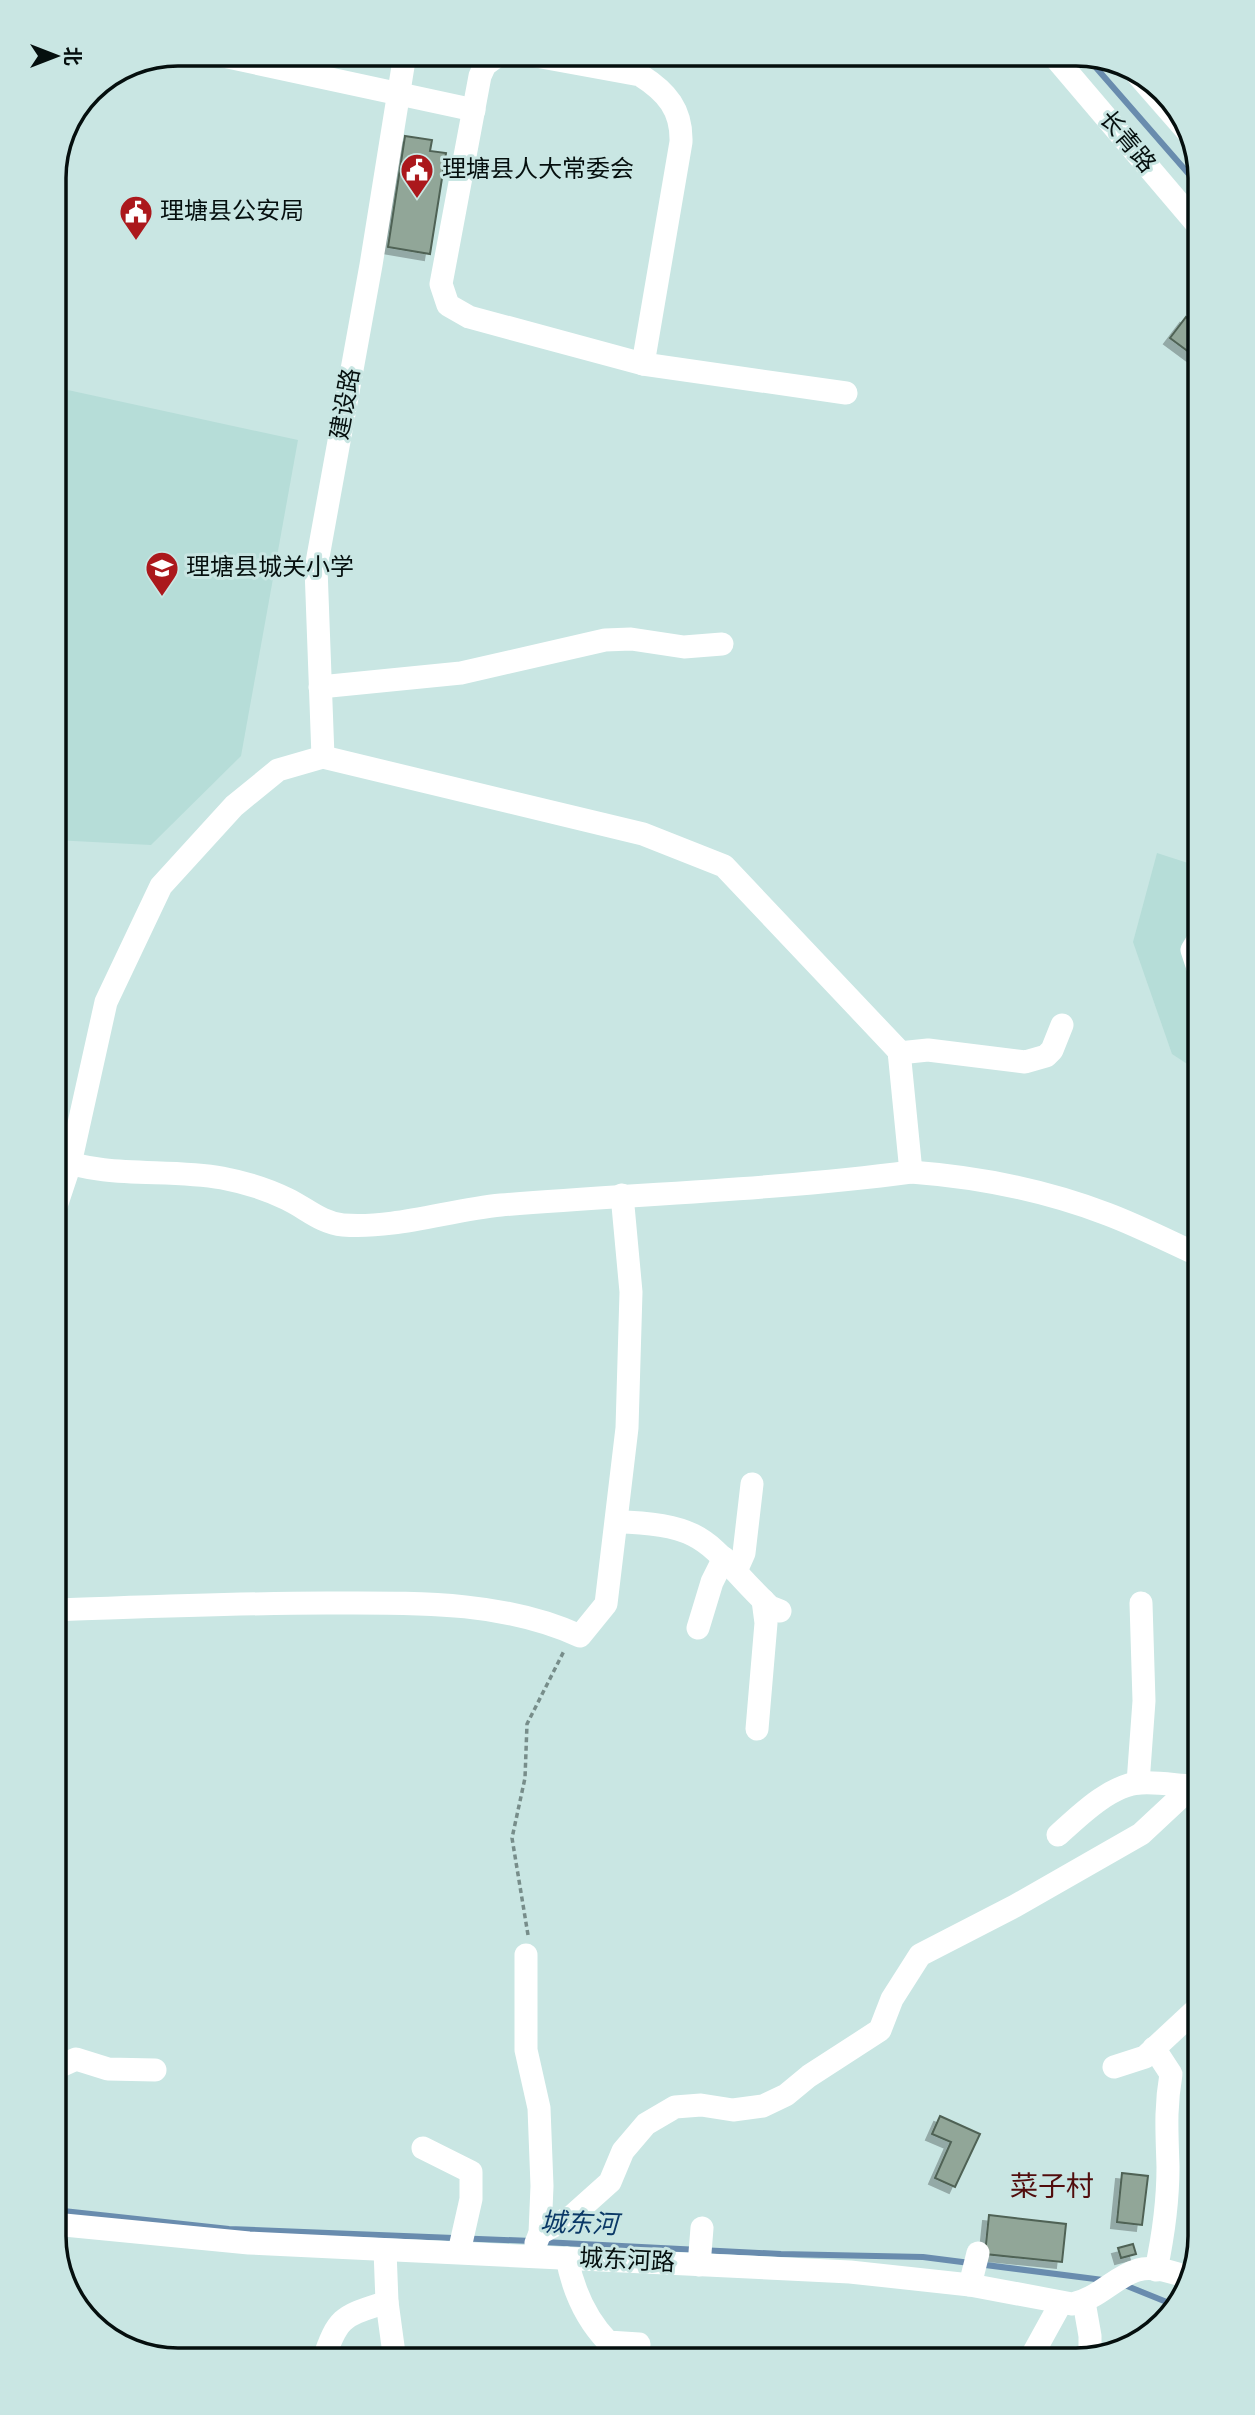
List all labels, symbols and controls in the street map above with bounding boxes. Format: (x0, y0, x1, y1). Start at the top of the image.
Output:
north arrow (21, 21, 91, 91)
text: 北 (57, 46, 86, 66)
street label: 长青路 (1090, 103, 1164, 181)
public building icon: 理塘县人大常委会 (398, 151, 436, 200)
place label: 理塘县人大常委会 (442, 152, 634, 188)
public building icon: 理塘县公安局 (117, 193, 155, 242)
place label: 理塘县公安局 (160, 194, 304, 230)
street label: 建设路 (322, 365, 370, 443)
school or university icon: 理塘县城关小学 (143, 549, 181, 598)
place label: 理塘县城关小学 (186, 550, 354, 586)
district label: 菜子村 (1010, 2166, 1094, 2209)
water label: 城东河 (539, 2203, 624, 2246)
street label: 城东河路 (578, 2241, 676, 2281)

